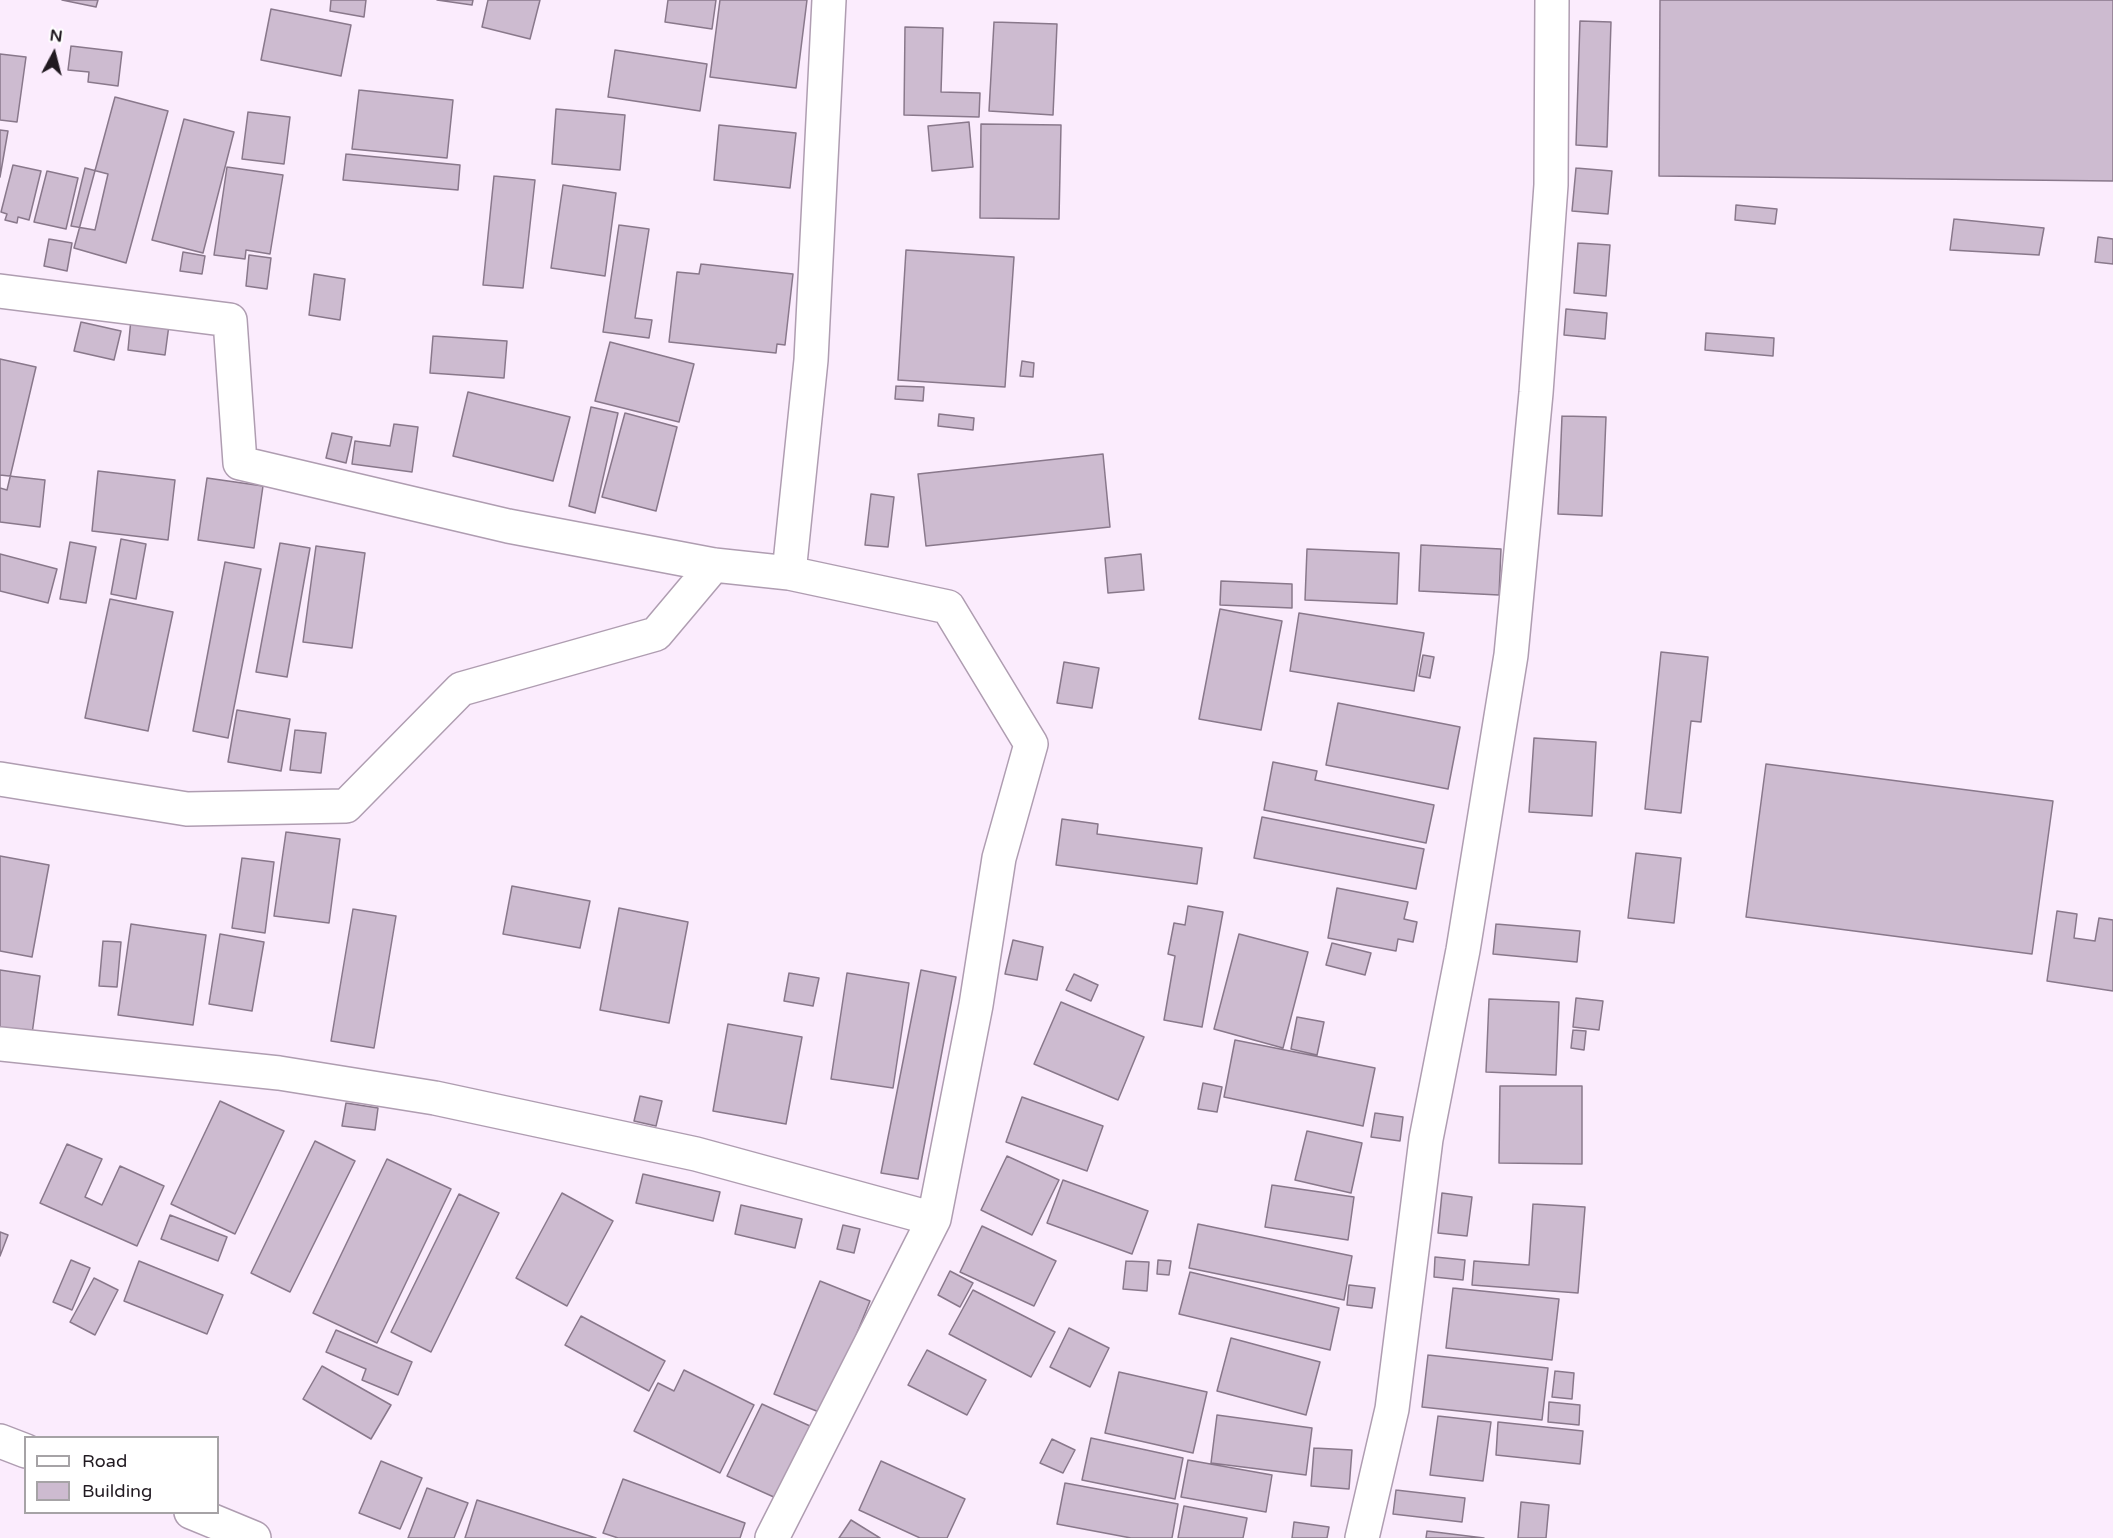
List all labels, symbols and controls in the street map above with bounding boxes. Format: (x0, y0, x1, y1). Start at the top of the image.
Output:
north arrow (24, 24, 84, 84)
text: N (49, 25, 64, 47)
legend (24, 1436, 219, 1514)
text: Road (82, 1450, 127, 1472)
text: Building (82, 1480, 152, 1502)

